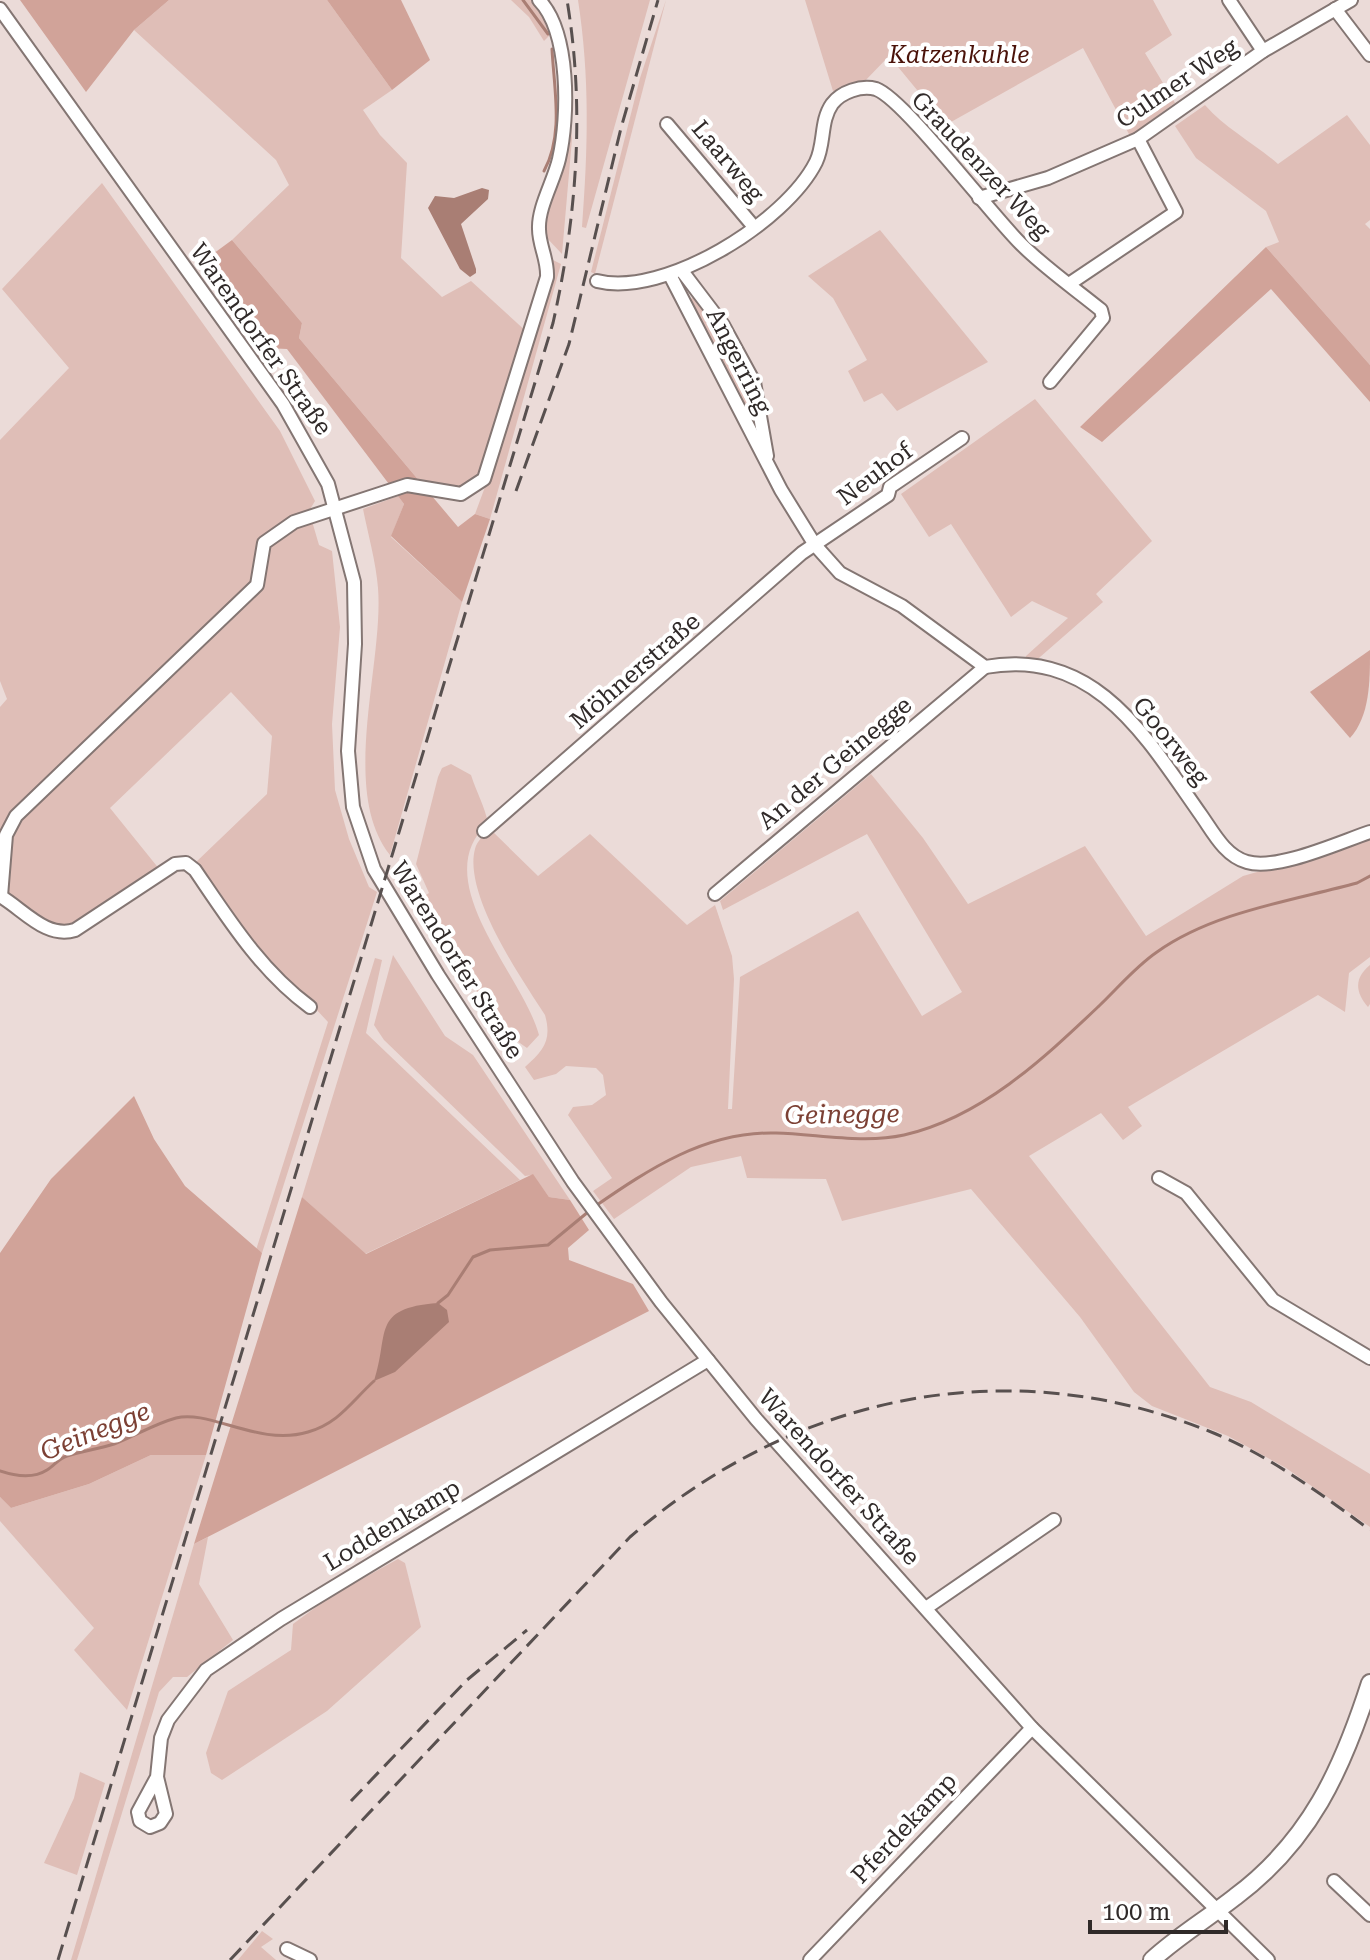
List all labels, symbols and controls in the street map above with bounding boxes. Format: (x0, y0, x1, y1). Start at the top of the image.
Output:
street label: Culmer Weg (1111, 32, 1243, 134)
park label: Katzenkuhle (888, 41, 1029, 69)
street label: Graudenzer Weg (906, 86, 1057, 245)
street label: Laarweg (686, 115, 770, 208)
street label: Warendorfer Straße (184, 238, 338, 440)
street label: Angerring (700, 303, 778, 419)
street label: Neuhof (832, 436, 918, 511)
street label: Möhnerstraße (564, 607, 706, 735)
street label: An der Geinegge (753, 691, 917, 835)
street label: Goorweg (1127, 691, 1215, 791)
street label: Warendorfer Straße (385, 856, 529, 1064)
water label: Geinegge (784, 1098, 900, 1130)
street label: Warendorfer Straße (752, 1383, 926, 1571)
water label: Geinegge (36, 1396, 154, 1466)
street label: Loddenkamp (319, 1473, 465, 1577)
street label: Pferdekamp (846, 1767, 962, 1889)
scale bar (1090, 1884, 1226, 1934)
text: 100 m (1102, 1898, 1170, 1926)

